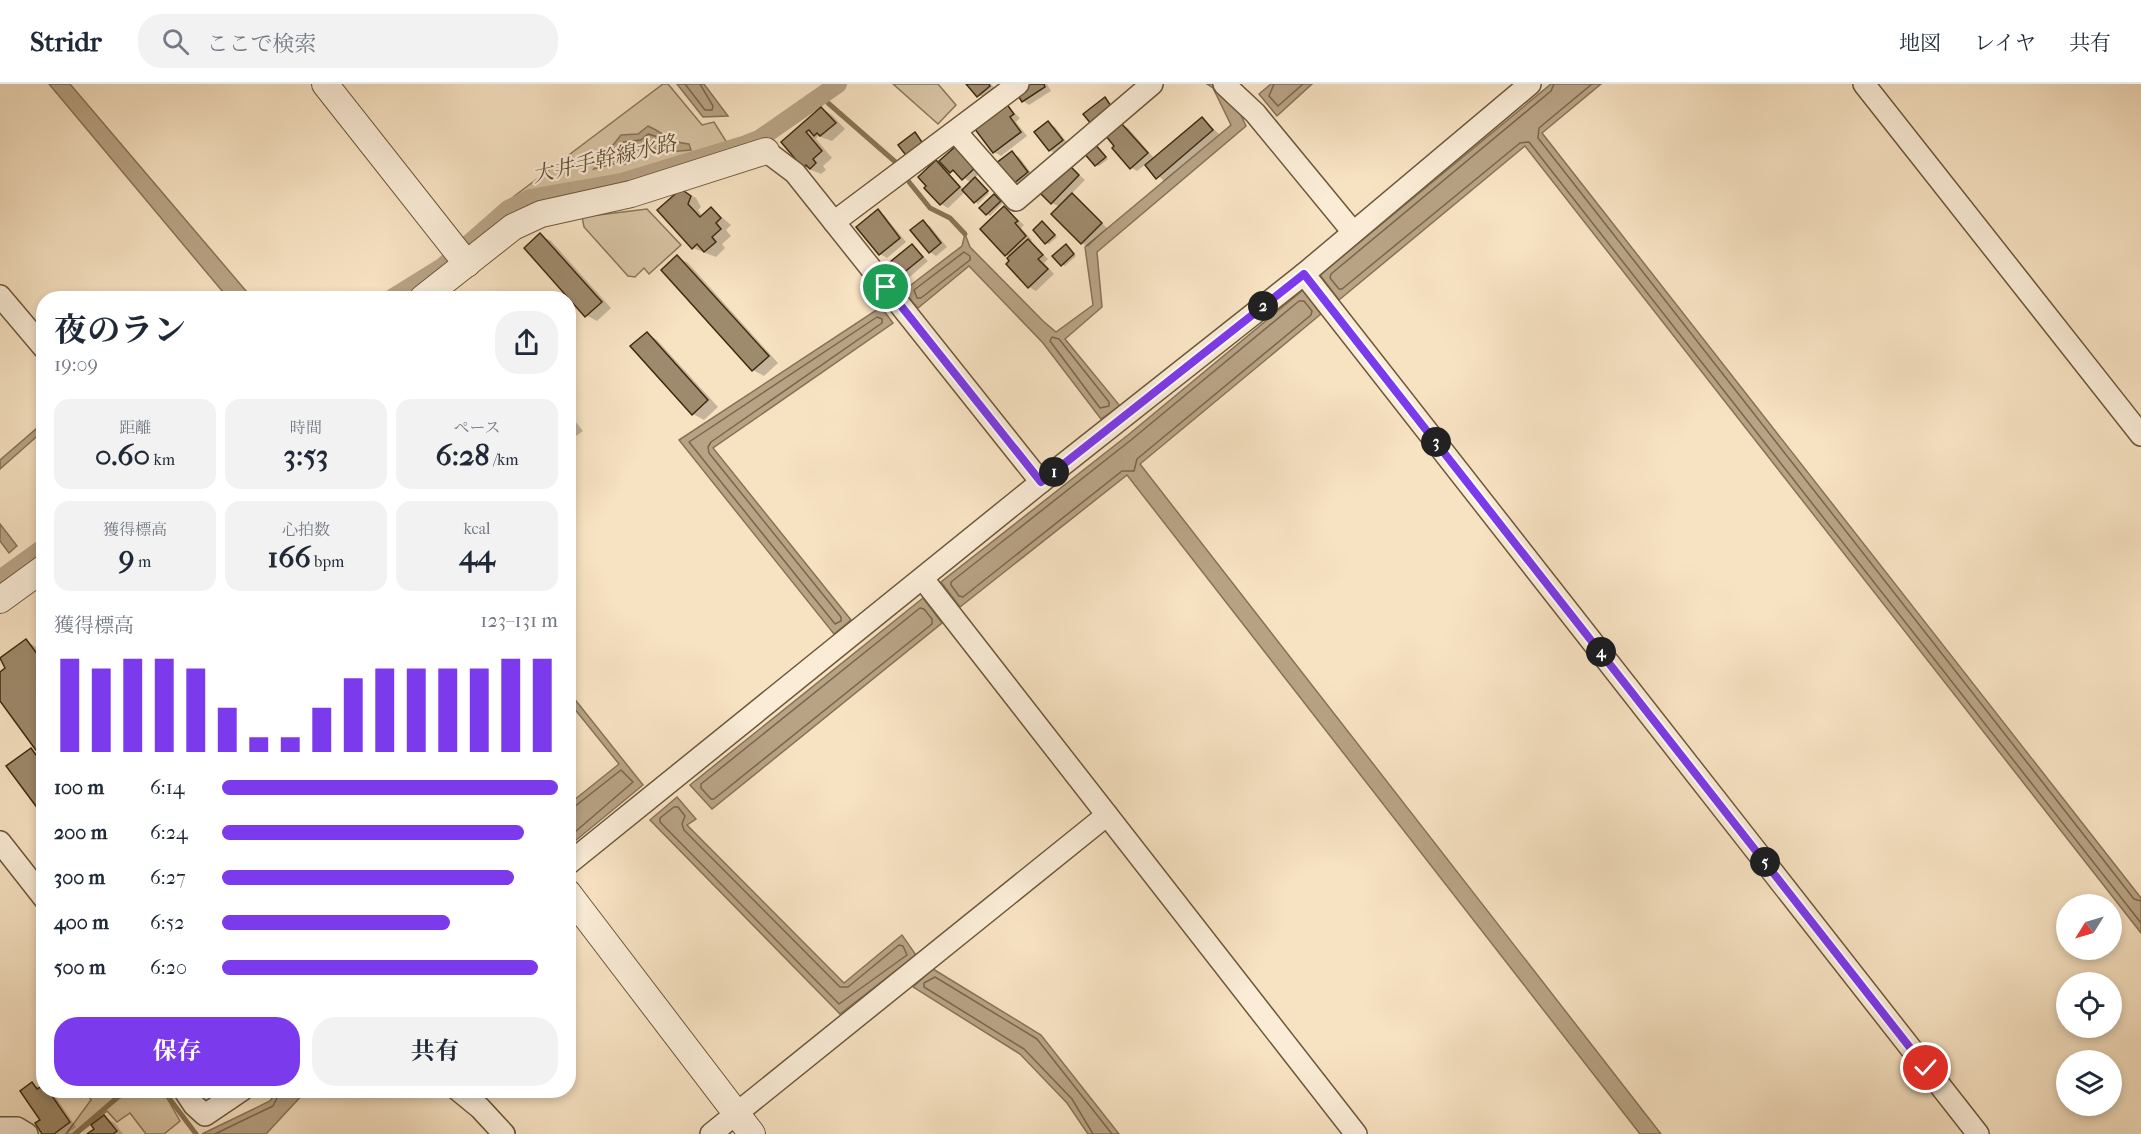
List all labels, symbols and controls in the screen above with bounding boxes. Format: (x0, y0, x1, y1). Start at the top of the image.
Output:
search box (138, 14, 558, 68)
text: Stridr (30, 25, 102, 58)
icon: search (159, 25, 192, 58)
text: ここで検索 (207, 31, 317, 57)
text: 地図 (1899, 31, 1941, 55)
text: レイヤ (1974, 31, 2036, 55)
text: 共有 (2069, 31, 2111, 55)
water label: 大井手幹線水路 (530, 130, 680, 187)
pin (860, 261, 911, 312)
icon: arrive (869, 270, 902, 303)
pin: 2 (1248, 291, 1278, 321)
text: 2 (1259, 296, 1267, 315)
text: 夜のラン (54, 311, 186, 350)
button: share (495, 311, 558, 374)
text: 19:09 (54, 353, 98, 376)
text: 距離 (119, 418, 151, 437)
text: 時間 (290, 418, 322, 437)
text: ペース (453, 418, 501, 437)
pin: 3 (1421, 427, 1451, 457)
text: 3 (1433, 432, 1439, 451)
text: 0.60 (95, 438, 150, 473)
text: 3:53 (284, 438, 328, 473)
text: 6:28 (436, 438, 490, 473)
text: km (150, 450, 175, 469)
text: /km (490, 450, 518, 469)
pin: 1 (1039, 457, 1069, 487)
text: 1 (1051, 462, 1057, 481)
text: kcal (464, 519, 490, 538)
text: 獲得標高 (103, 520, 167, 539)
text: 心拍数 (282, 520, 330, 539)
text: 44 (459, 538, 495, 573)
text: 9 (119, 540, 135, 575)
text: 166 (268, 540, 311, 575)
text: m (135, 552, 151, 571)
text: bpm (311, 552, 344, 571)
text: 123–131 m (480, 609, 558, 632)
text: 獲得標高 (54, 614, 134, 637)
pin: 4 (1586, 637, 1616, 667)
text: 4 (1596, 642, 1606, 661)
text: 100 m (54, 776, 104, 799)
text: 6:14 (150, 776, 185, 799)
text: 200 m (54, 821, 107, 844)
text: 6:24 (150, 821, 188, 844)
pin: 5 (1750, 847, 1780, 877)
text: 5 (1762, 852, 1768, 871)
text: 300 m (54, 866, 105, 889)
text: 6:27 (150, 866, 186, 889)
north arrow (2056, 894, 2122, 960)
map controls (2056, 894, 2122, 1116)
text: 400 m (54, 911, 109, 934)
text: 6:52 (150, 911, 185, 934)
text: 500 m (54, 956, 106, 979)
text: 6:20 (150, 956, 187, 979)
button: locate (2056, 972, 2122, 1038)
button: 保存 (54, 1017, 300, 1086)
button: 共有 (312, 1017, 558, 1086)
pin (1900, 1042, 1951, 1093)
button: layers (2056, 1050, 2122, 1116)
icon: check (1909, 1051, 1942, 1084)

